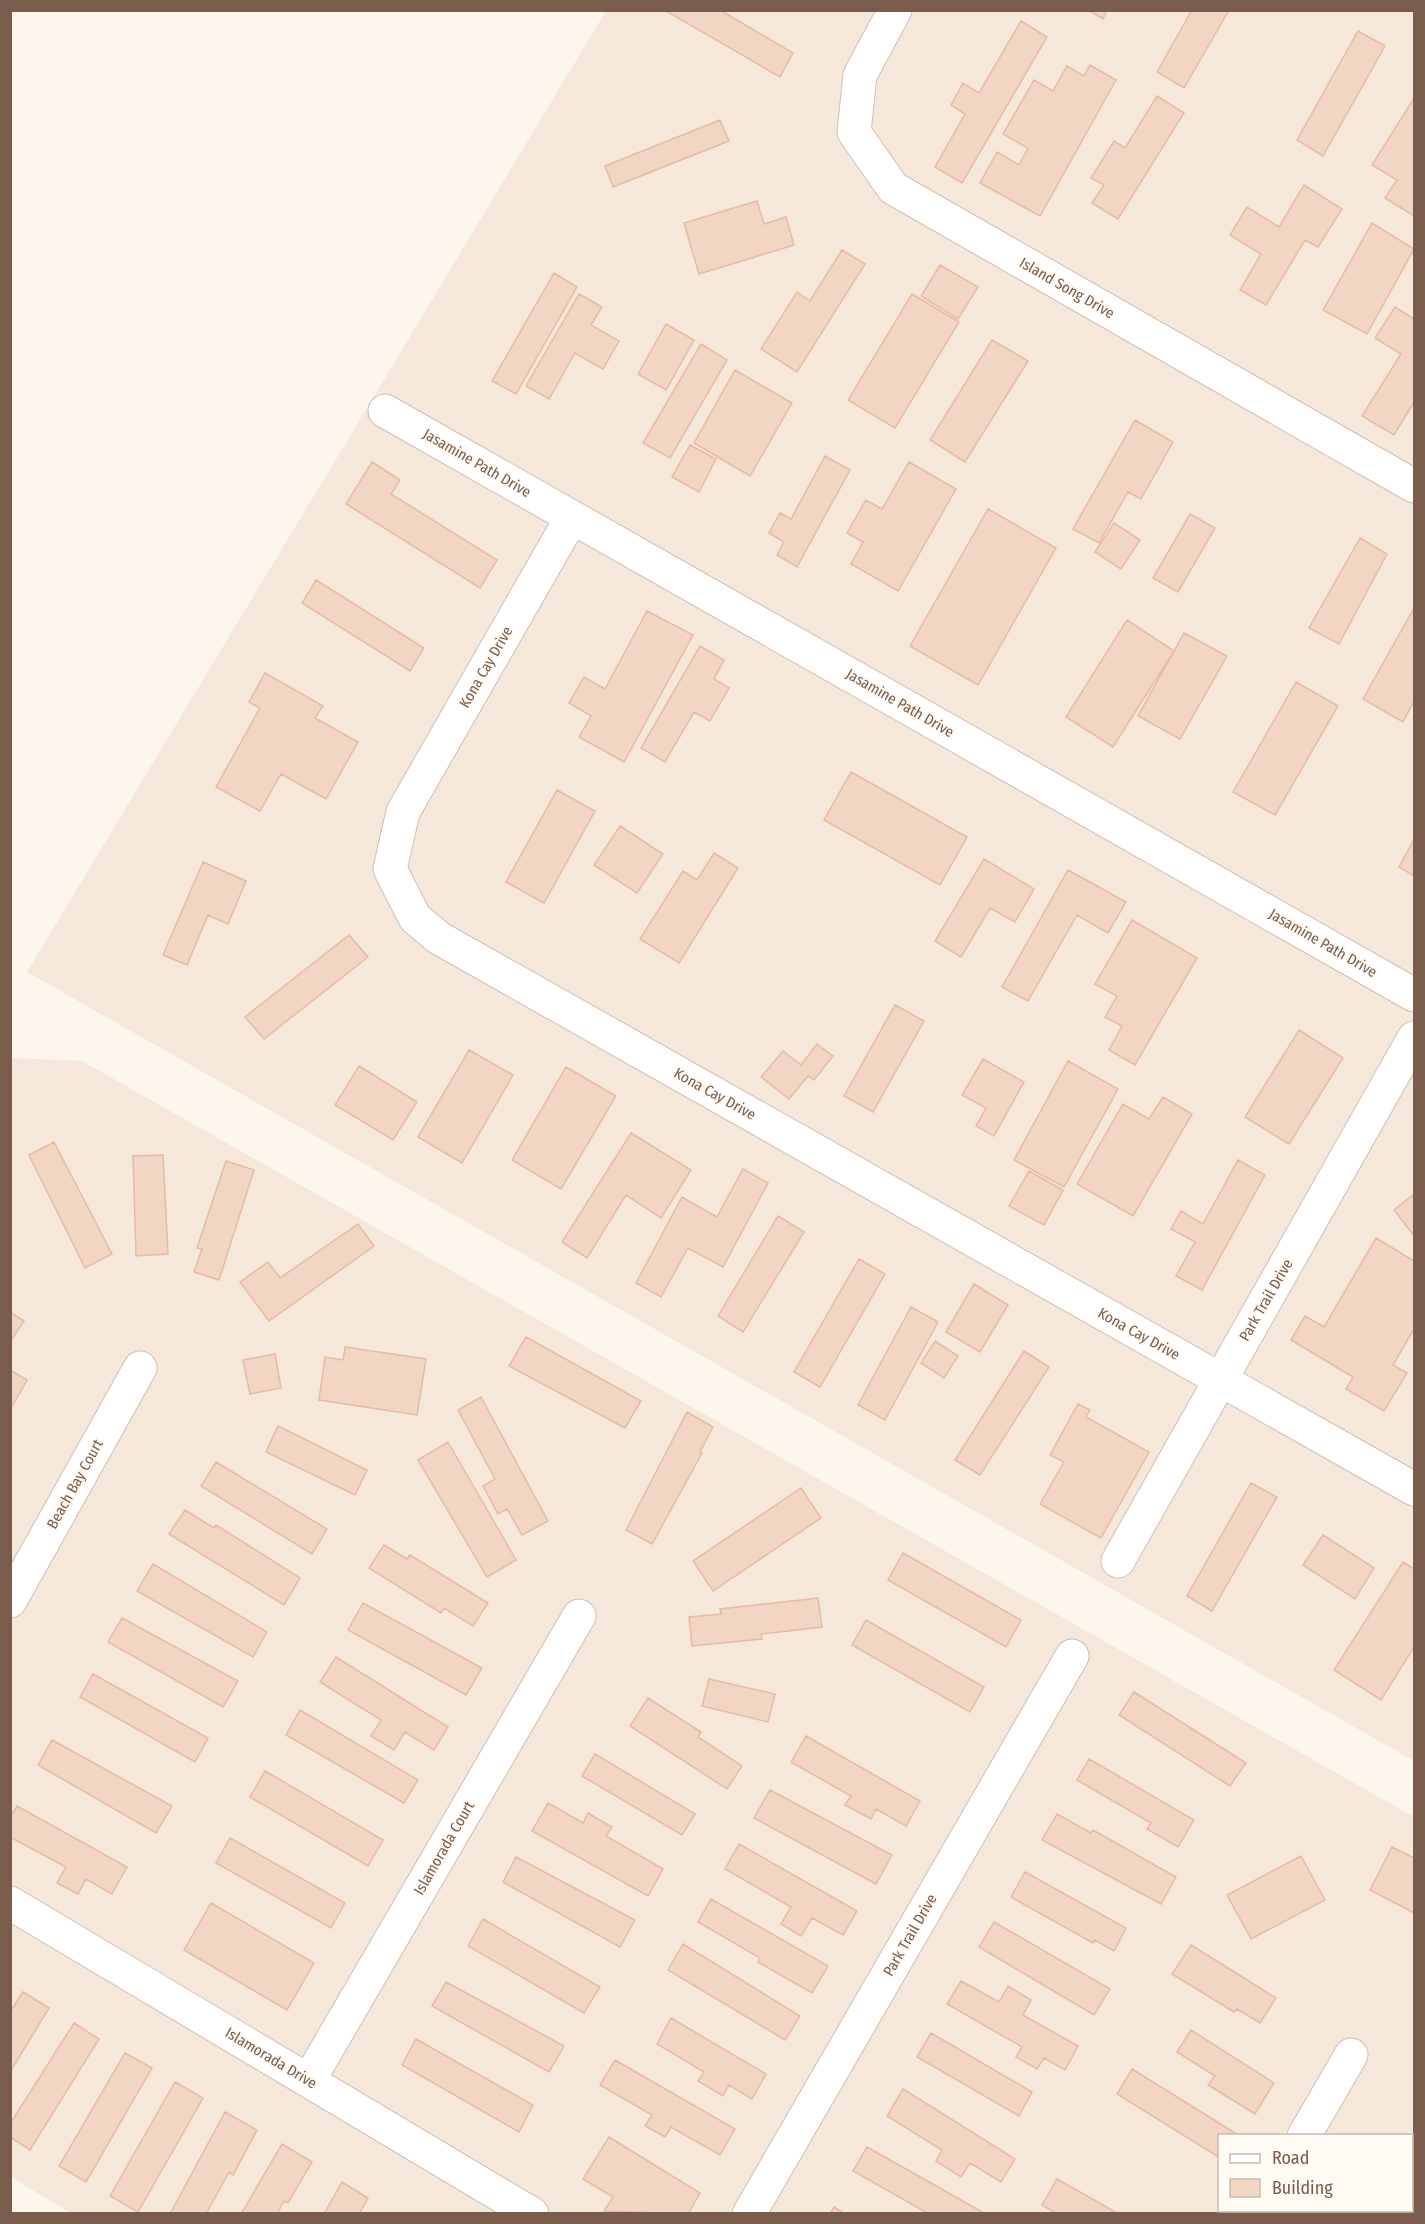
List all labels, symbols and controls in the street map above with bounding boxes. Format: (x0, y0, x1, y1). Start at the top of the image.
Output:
street label: Island Song Drive (1016, 254, 1118, 322)
street label: Jasamine Path Drive (420, 425, 534, 501)
street label: Kona Cay Drive (455, 623, 517, 711)
street label: Jasamine Path Drive (843, 665, 957, 741)
street label: Jasamine Path Drive (1266, 905, 1380, 981)
street label: Kona Cay Drive (671, 1064, 759, 1124)
street label: Park Trail Drive (1235, 1256, 1297, 1344)
street label: Kona Cay Drive (1095, 1304, 1183, 1364)
street label: Beach Bay Court (43, 1436, 107, 1532)
street label: Islamorada Court (410, 1798, 478, 1898)
street label: Park Trail Drive (879, 1891, 941, 1979)
street label: Islamorada Drive (222, 2024, 320, 2092)
legend (1218, 2134, 1413, 2212)
text: Road (1272, 2147, 1309, 2169)
text: Building (1272, 2177, 1333, 2199)

